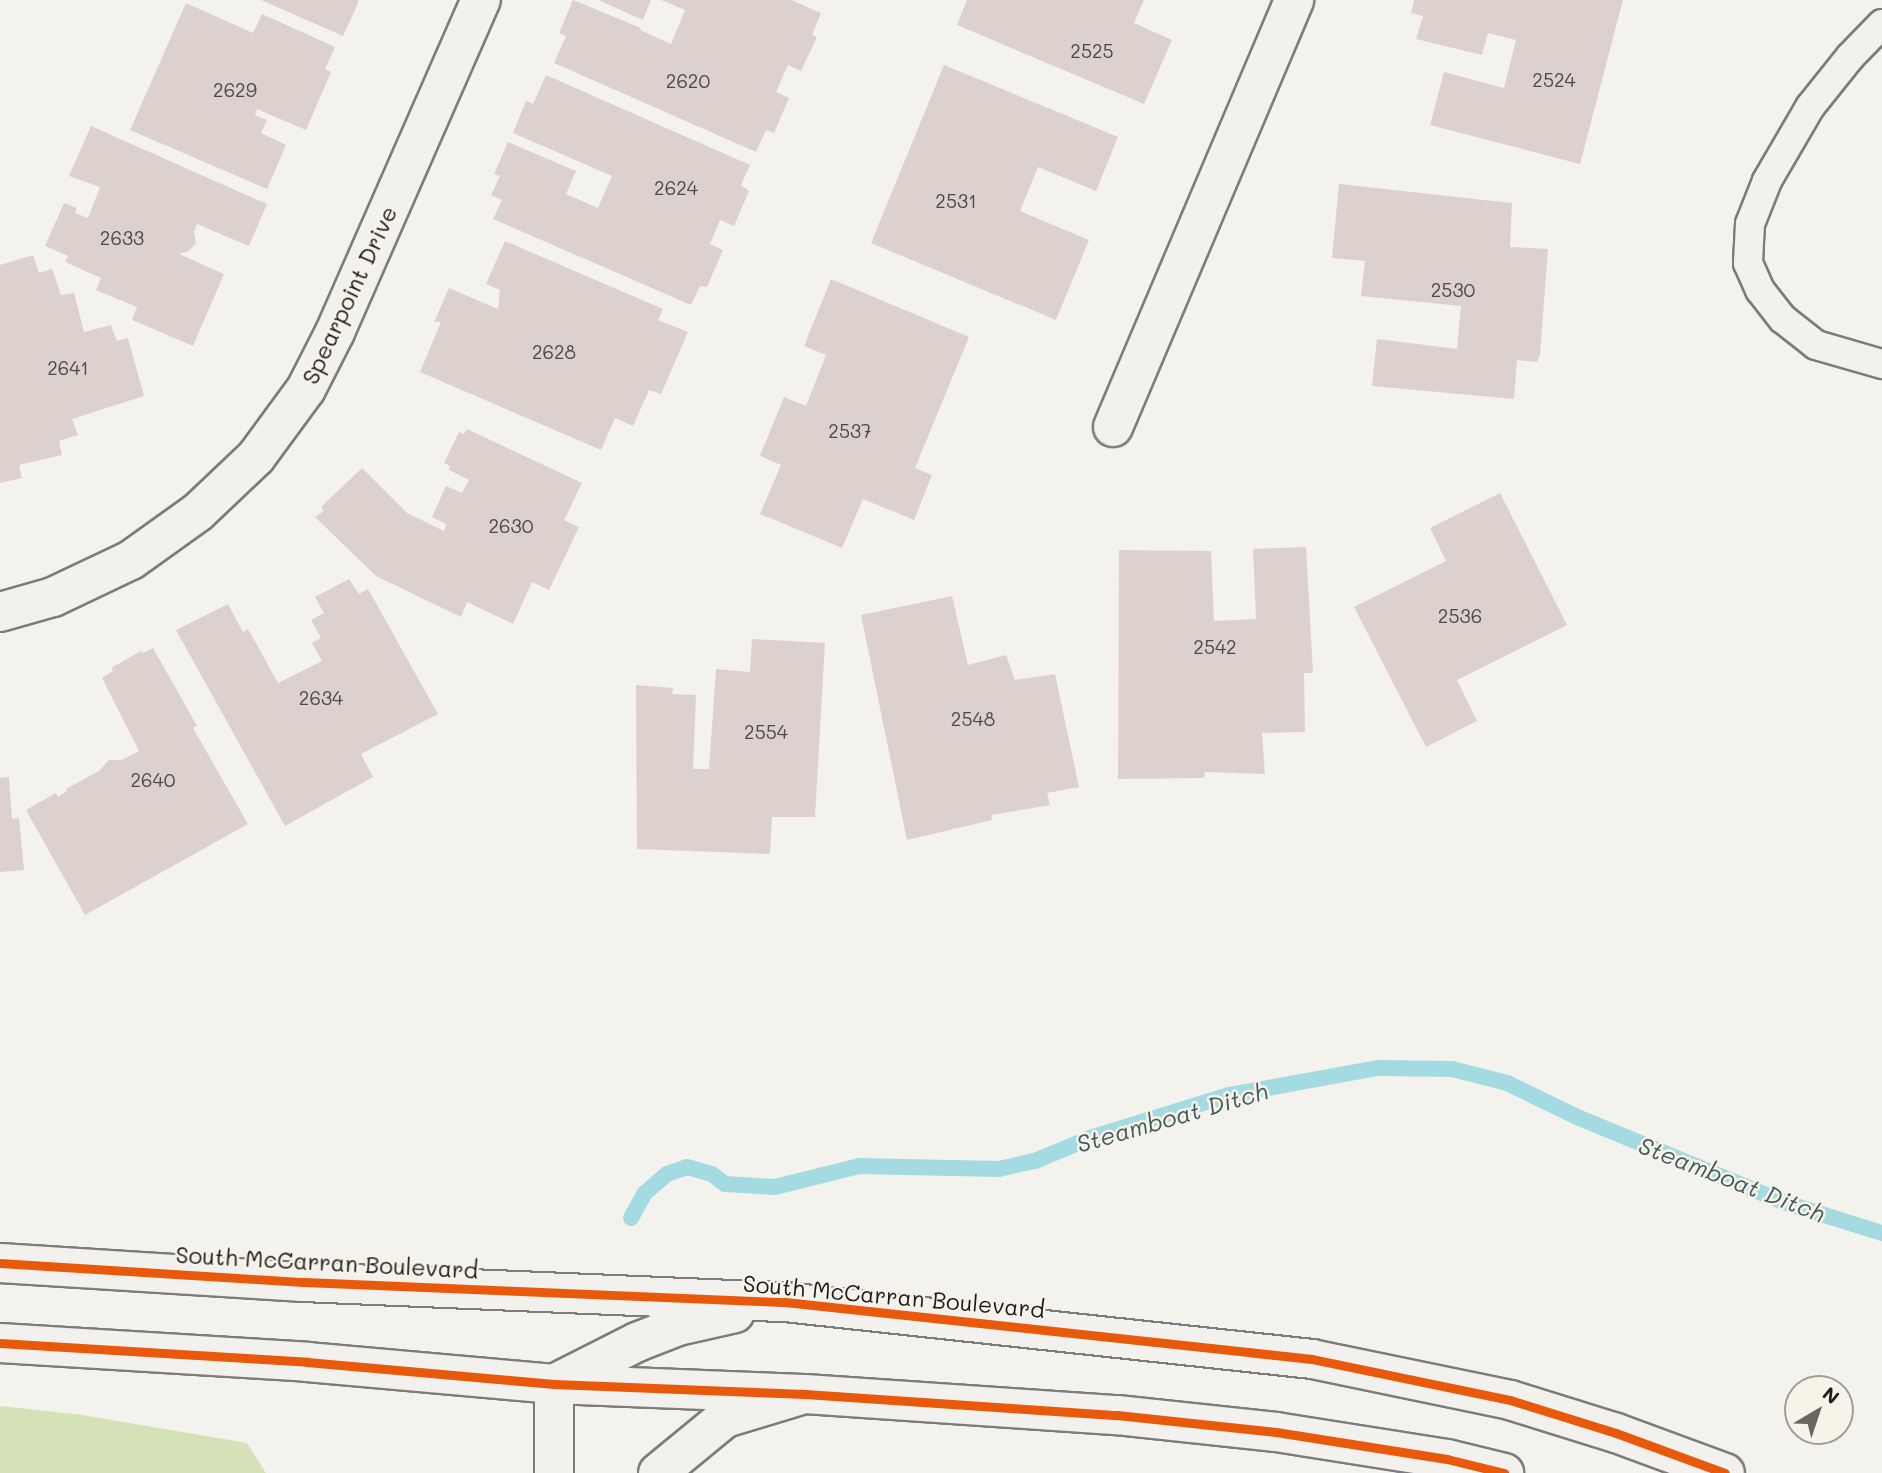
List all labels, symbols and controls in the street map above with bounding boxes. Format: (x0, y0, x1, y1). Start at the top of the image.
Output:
house number: 2525 (1070, 40, 1114, 62)
house number: 2524 (1532, 69, 1576, 91)
house number: 2620 (666, 70, 710, 92)
house number: 2629 (213, 79, 257, 101)
house number: 2624 (654, 177, 698, 199)
house number: 2531 (935, 190, 977, 212)
street label: Spearpoint Drive (296, 202, 402, 388)
house number: 2633 (100, 227, 144, 249)
house number: 2530 (1431, 279, 1475, 301)
house number: 2628 (532, 341, 576, 363)
house number: 2641 (47, 357, 89, 379)
house number: 2537 (828, 420, 872, 442)
house number: 2630 (489, 515, 533, 537)
house number: 2536 (1438, 605, 1482, 627)
house number: 2542 (1193, 636, 1237, 658)
house number: 2634 (299, 687, 343, 709)
house number: 2548 (951, 708, 995, 730)
house number: 2554 (744, 721, 788, 743)
house number: 2640 (131, 769, 175, 791)
water label: Steamboat Ditch (1073, 1076, 1271, 1158)
water label: Steamboat Ditch (1635, 1130, 1829, 1228)
street label: South McCarran Boulevard (175, 1240, 479, 1284)
street label: South McCarran Boulevard (742, 1269, 1046, 1323)
north arrow (1784, 1375, 1854, 1445)
text: N (1818, 1381, 1845, 1409)

